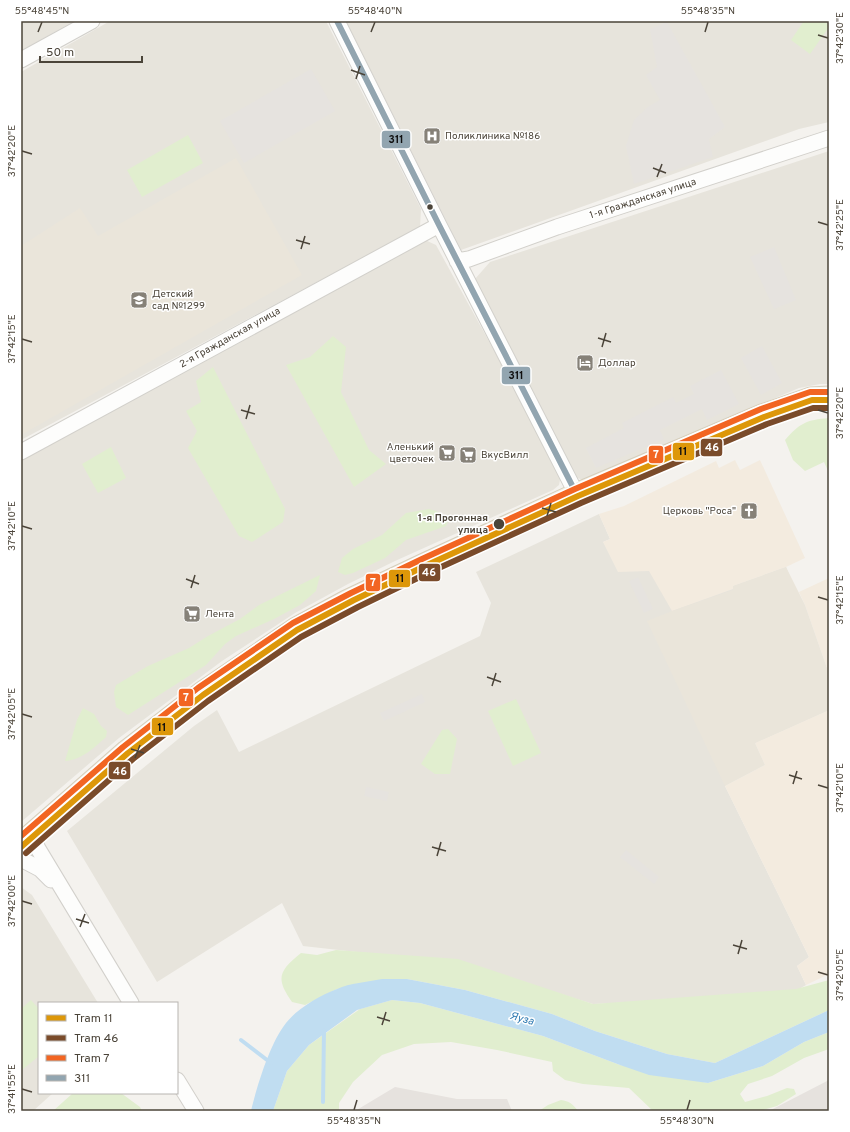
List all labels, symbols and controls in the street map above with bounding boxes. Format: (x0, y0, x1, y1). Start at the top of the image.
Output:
text: 55°48'45"N (15, 5, 69, 18)
text: 55°48'40"N (348, 5, 402, 18)
text: 55°48'35"N (681, 5, 735, 18)
text: 37°42'30"E (834, 12, 847, 64)
scale bar (40, 38, 142, 64)
text: 50 m (46, 45, 74, 61)
text: 37°42'20"E (6, 125, 19, 177)
hospital icon: Поликлиника №186 (422, 126, 442, 146)
line badge: 311 (381, 130, 411, 149)
place label: Поликлиника №186 (445, 130, 540, 143)
text: 311 (388, 133, 404, 147)
street label: 1-я Гражданская улица (588, 176, 698, 222)
text: 37°42'25"E (834, 199, 847, 251)
unlabelled marker (425, 202, 435, 212)
place label: Детский сад №1299 (152, 288, 205, 313)
school or university icon: Детский сад №1299 (129, 290, 149, 310)
street label: 2-я Гражданская улица (177, 305, 283, 371)
text: 37°42'15"E (6, 314, 19, 364)
hotel icon: Доллар (575, 353, 595, 373)
place label: Доллар (598, 357, 636, 370)
line badge: 311 (501, 366, 531, 385)
text: 311 (508, 369, 524, 383)
text: 37°42'20"E (834, 387, 847, 439)
line badge: 46 (700, 438, 723, 457)
place label: Аленький цветочек (387, 441, 434, 466)
text: 46 (705, 441, 719, 455)
line badge: 11 (672, 442, 695, 461)
supermarket icon: Аленький цветочек (437, 443, 457, 463)
supermarket icon: ВкусВилл (458, 445, 478, 465)
line badge: 7 (648, 445, 664, 464)
text: 11 (679, 445, 687, 459)
text: 7 (653, 448, 659, 462)
place label: ВкусВилл (481, 449, 528, 462)
text: 37°42'10"E (6, 501, 19, 551)
church icon: Церковь "Роса" (739, 501, 759, 521)
place label: Церковь "Роса" (663, 505, 736, 518)
place label: 1-я Прогонная улица (418, 512, 488, 537)
marker: 1-я Прогонная улица (492, 517, 506, 531)
line badge: 46 (418, 563, 441, 582)
text: 46 (422, 566, 436, 580)
line badge: 11 (388, 569, 411, 588)
text: 11 (396, 572, 404, 586)
line badge: 7 (365, 573, 381, 592)
text: 37°42'15"E (834, 575, 847, 625)
text: 7 (370, 576, 376, 590)
supermarket icon: Лента (182, 604, 202, 624)
place label: Лента (205, 608, 234, 621)
text: 37°42'05"E (6, 688, 19, 740)
line badge: 7 (178, 688, 194, 707)
text: 7 (183, 691, 189, 705)
line badge: 11 (151, 717, 174, 736)
text: 11 (158, 721, 166, 735)
line badge: 46 (108, 761, 131, 780)
text: 37°42'10"E (834, 763, 847, 813)
text: 46 (113, 765, 127, 779)
text: 37°42'00"E (6, 875, 19, 927)
text: 37°42'05"E (834, 949, 847, 1001)
legend (38, 1002, 178, 1094)
water label: Яуза (509, 1009, 536, 1029)
text: Tram 11 (74, 1011, 113, 1027)
text: Tram 46 (74, 1031, 118, 1047)
text: Tram 7 (74, 1051, 110, 1067)
text: 37°41'55"E (6, 1064, 19, 1114)
text: 311 (74, 1071, 90, 1087)
text: 55°48'35"N (327, 1115, 381, 1128)
text: 55°48'30"N (660, 1115, 714, 1128)

